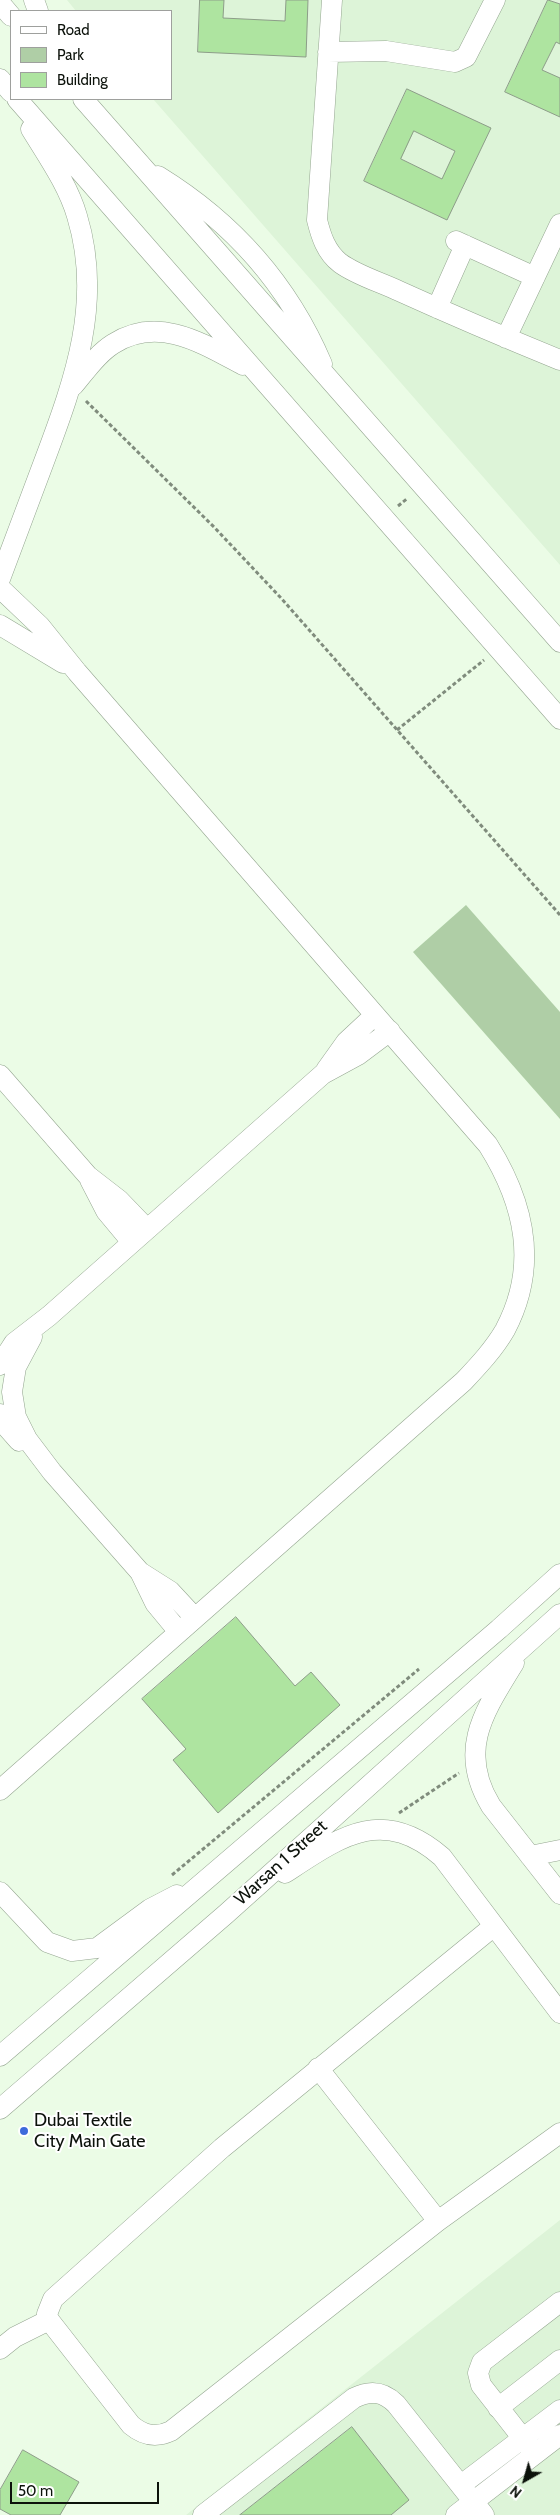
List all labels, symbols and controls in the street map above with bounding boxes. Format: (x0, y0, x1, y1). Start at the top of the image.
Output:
legend (10, 10, 172, 100)
text: Road (57, 21, 90, 39)
text: Park (57, 46, 84, 64)
text: Building (57, 71, 108, 89)
street label: Warsan 1 Street (230, 1816, 332, 1910)
place label: Dubai Textile City Main Gate (34, 2110, 146, 2152)
marker: Dubai Textile City Main Gate (18, 2125, 30, 2137)
north arrow (500, 2455, 550, 2505)
scale bar (12, 2472, 161, 2504)
text: 50 m (18, 2482, 53, 2500)
text: N (506, 2482, 525, 2502)

